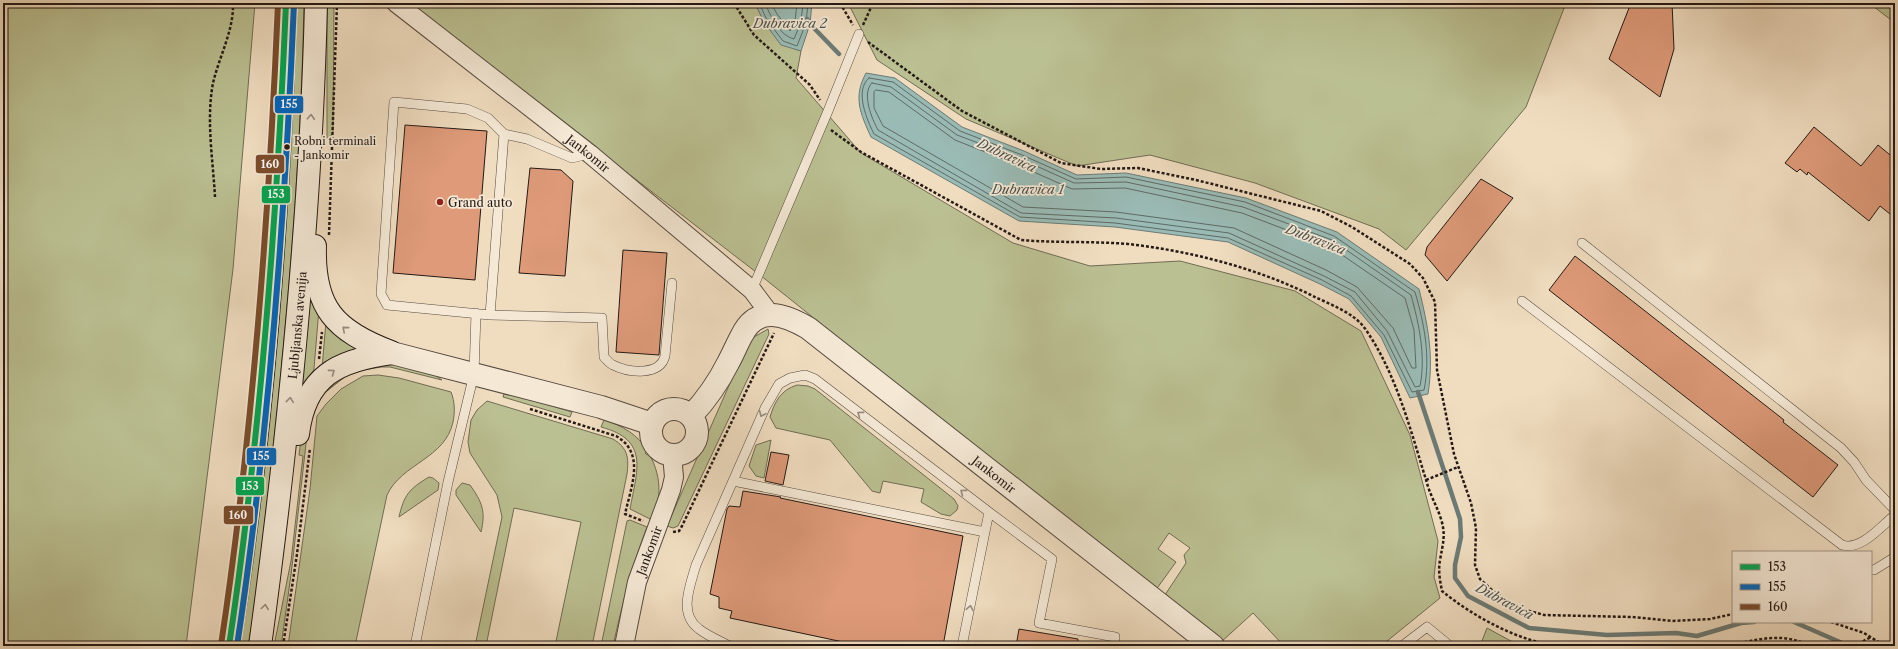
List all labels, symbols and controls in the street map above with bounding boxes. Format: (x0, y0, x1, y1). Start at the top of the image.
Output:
water label: Dubravica 2 (752, 15, 827, 31)
line badge: 155 (274, 95, 304, 114)
text: 155 (280, 97, 298, 111)
one-way arrow (307, 114, 316, 120)
street label: Jankomir (562, 130, 613, 175)
place label: Robni terminali - Jankomir (294, 134, 377, 162)
water label: Dubravica (974, 134, 1039, 176)
marker: Robni terminali - Jankomir (282, 142, 292, 152)
line badge: 160 (255, 154, 285, 174)
text: 160 (261, 157, 279, 171)
water label: Dubravica 1 (991, 181, 1065, 197)
line badge: 153 (261, 185, 291, 204)
text: 153 (267, 187, 285, 201)
place label: Grand auto (448, 195, 512, 210)
marker: Grand auto (435, 197, 445, 207)
water label: Dubravica (1283, 220, 1348, 258)
street label: Ljubljanska avenija (284, 270, 309, 380)
one-way arrow (342, 326, 350, 333)
one-way arrow (327, 370, 334, 377)
one-way arrow (285, 397, 294, 403)
one-way arrow (759, 410, 767, 418)
one-way arrow (857, 411, 864, 418)
line badge: 155 (246, 447, 277, 466)
text: 155 (252, 449, 270, 463)
street label: Jankomir (968, 451, 1019, 496)
line badge: 153 (235, 476, 265, 496)
text: 153 (241, 479, 259, 493)
one-way arrow (961, 490, 968, 497)
line badge: 160 (223, 505, 254, 525)
text: 160 (229, 508, 247, 522)
street label: Jankomir (632, 524, 665, 579)
legend (1732, 551, 1872, 623)
text: 153 (1768, 559, 1786, 574)
water label: Dubravica (1473, 579, 1537, 623)
text: 155 (1768, 579, 1786, 594)
text: 160 (1768, 599, 1788, 614)
one-way arrow (260, 604, 269, 610)
one-way arrow (965, 605, 973, 611)

